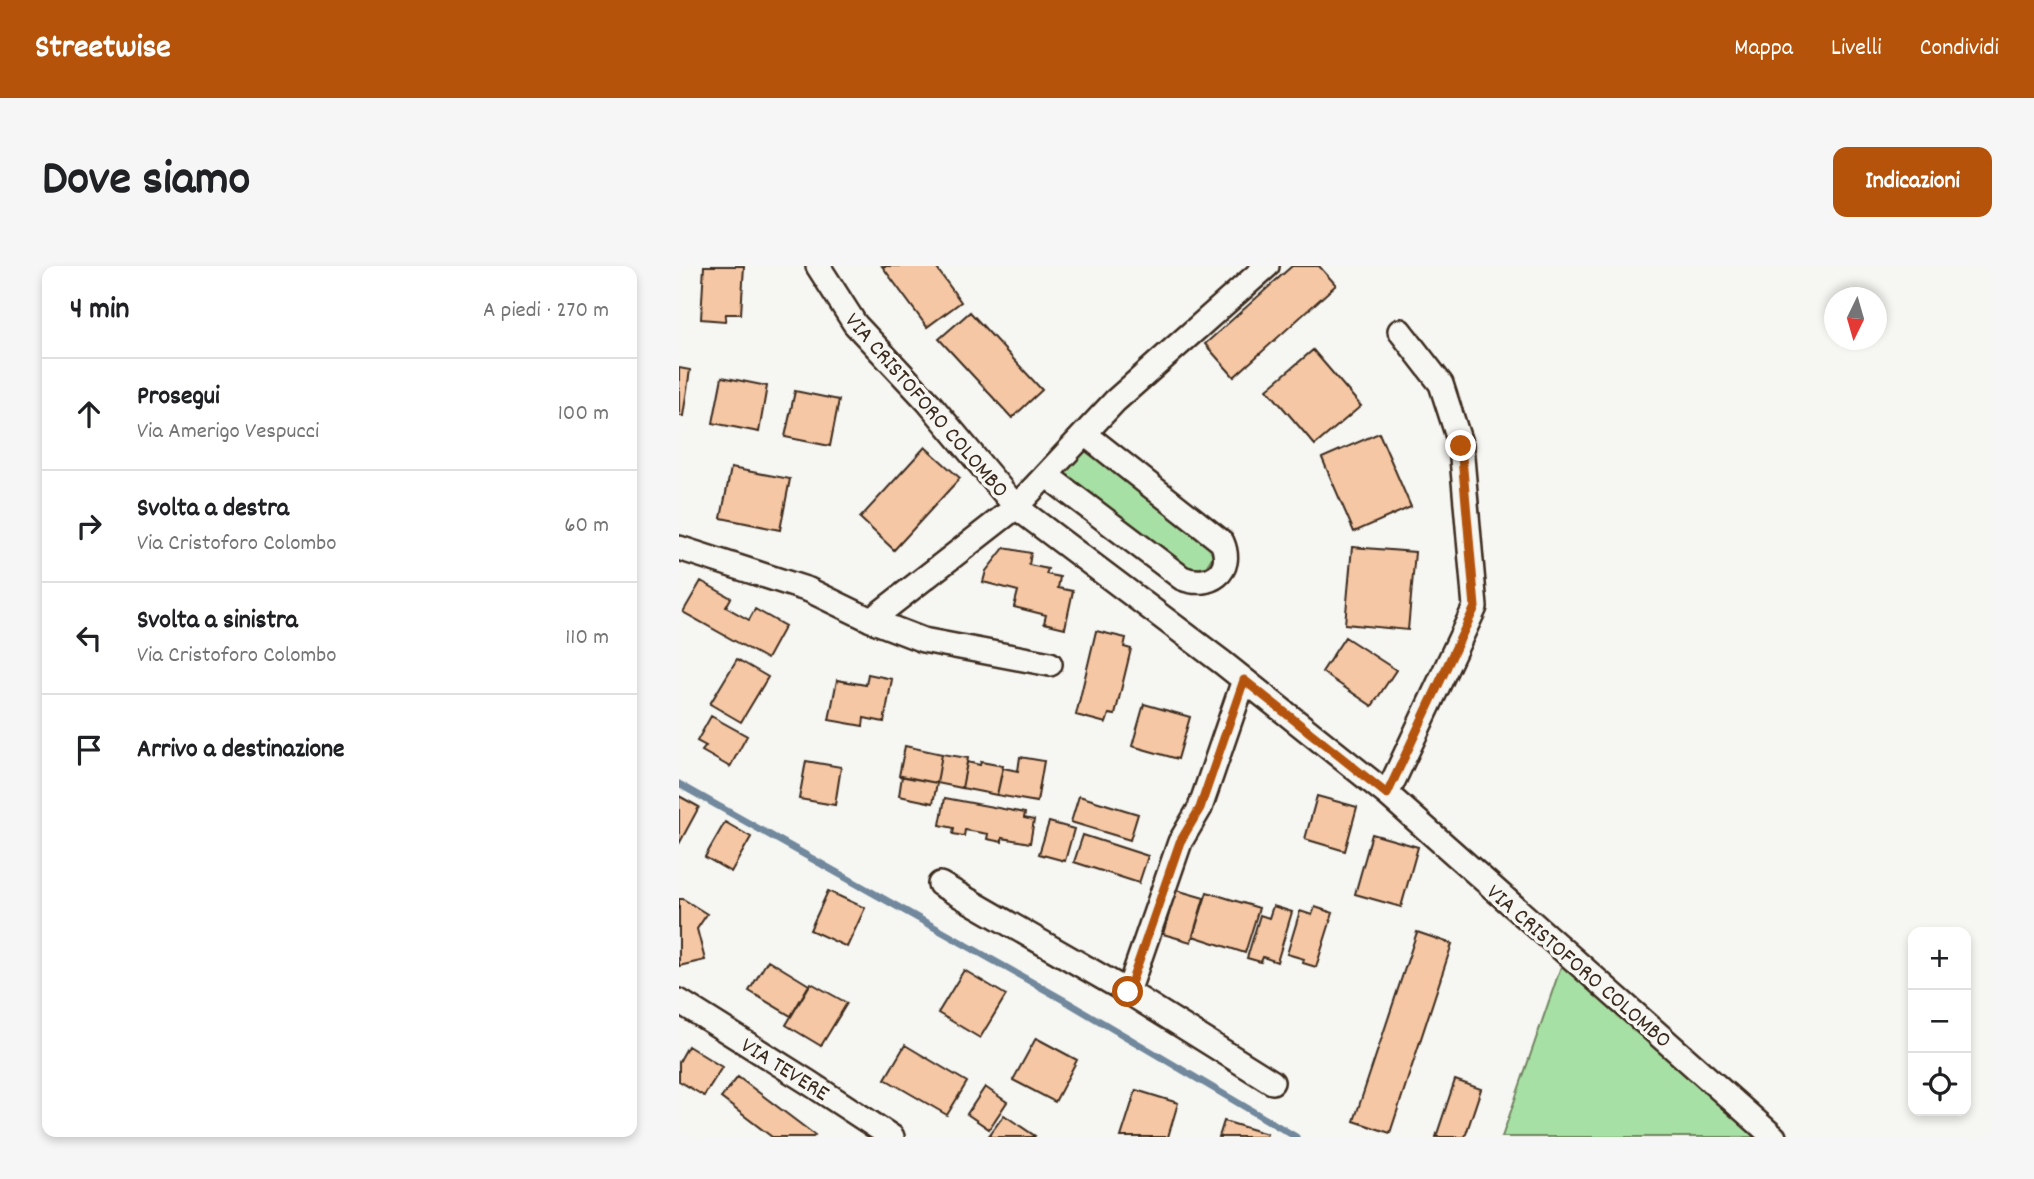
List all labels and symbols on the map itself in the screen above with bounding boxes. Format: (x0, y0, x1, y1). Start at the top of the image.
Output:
north arrow (1824, 287, 1887, 350)
street label: VIA CRISTOFORO COLOMBO (835, 306, 1015, 506)
route end (1445, 430, 1476, 461)
street label: VIA CRISTOFORO COLOMBO (1478, 878, 1678, 1058)
route start (1112, 976, 1143, 1007)
street label: VIA TEVERE (734, 1031, 835, 1111)

